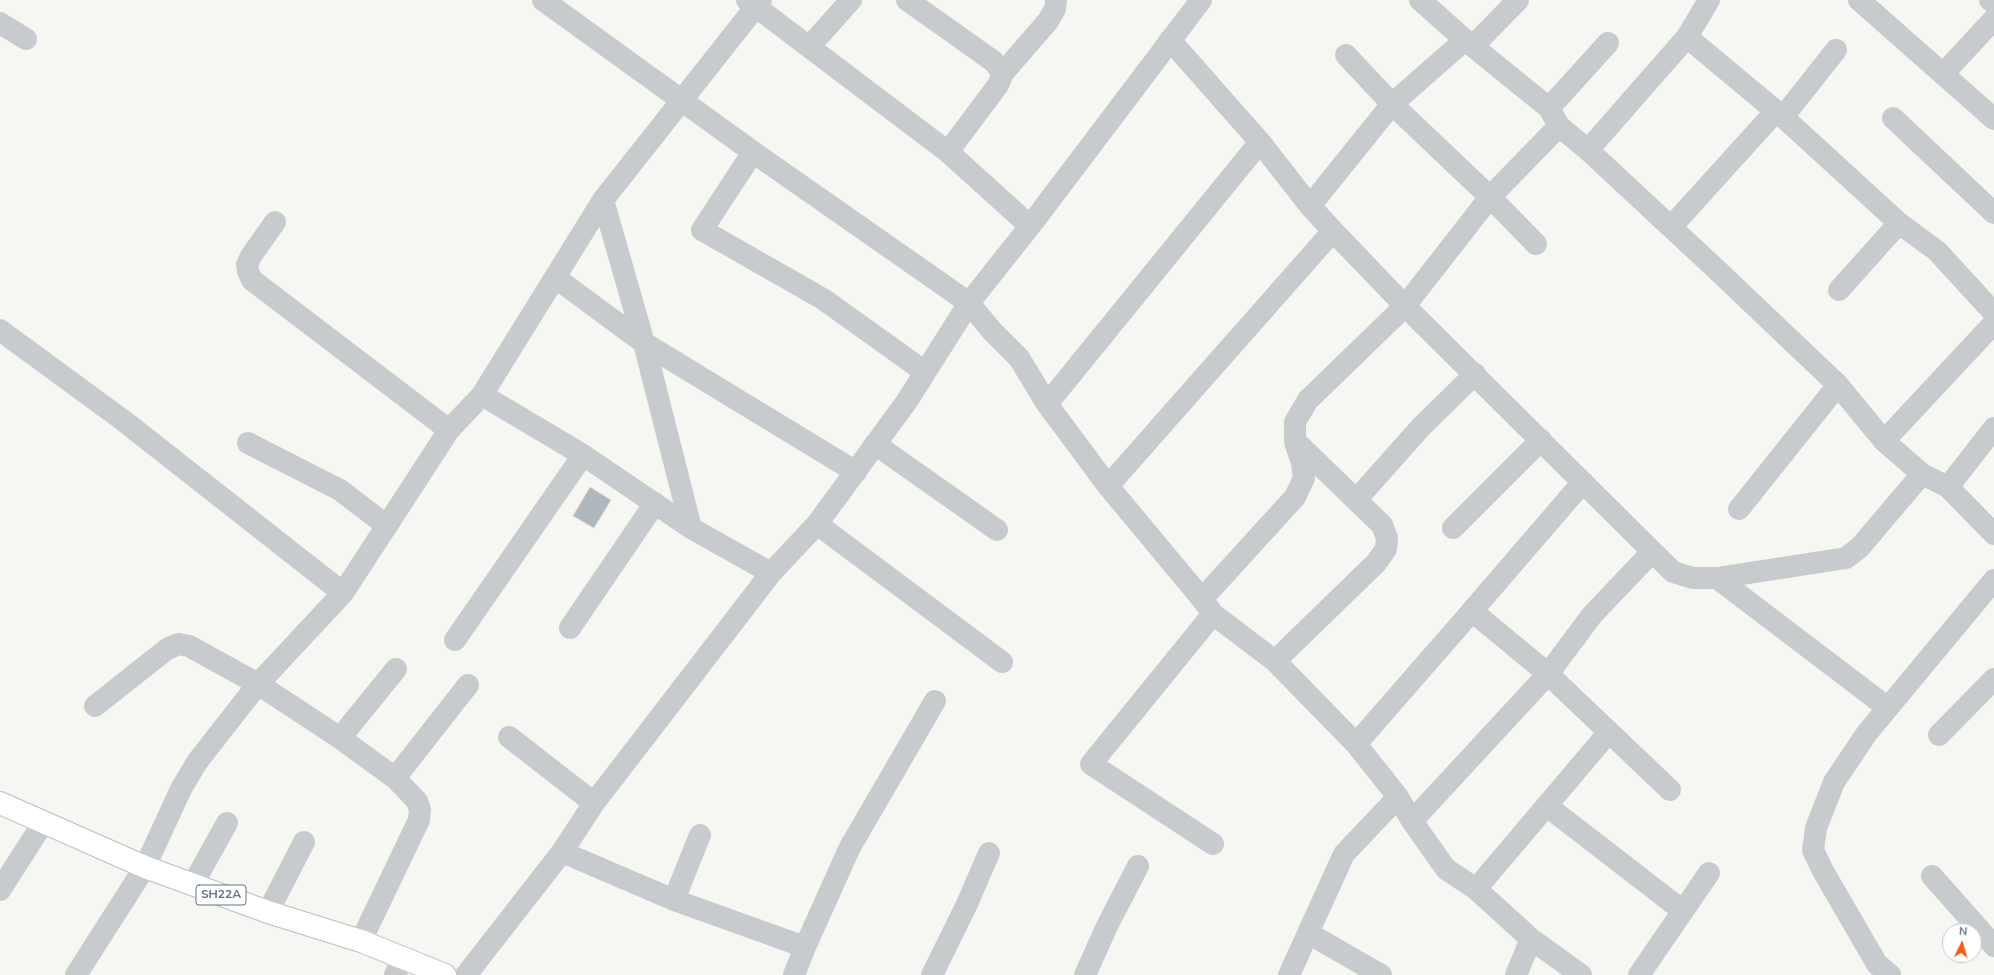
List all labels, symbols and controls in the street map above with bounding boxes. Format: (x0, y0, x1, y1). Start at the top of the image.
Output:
road number: SH22A (196, 885, 246, 905)
north arrow (1942, 923, 1982, 963)
text: N (1958, 924, 1968, 939)

